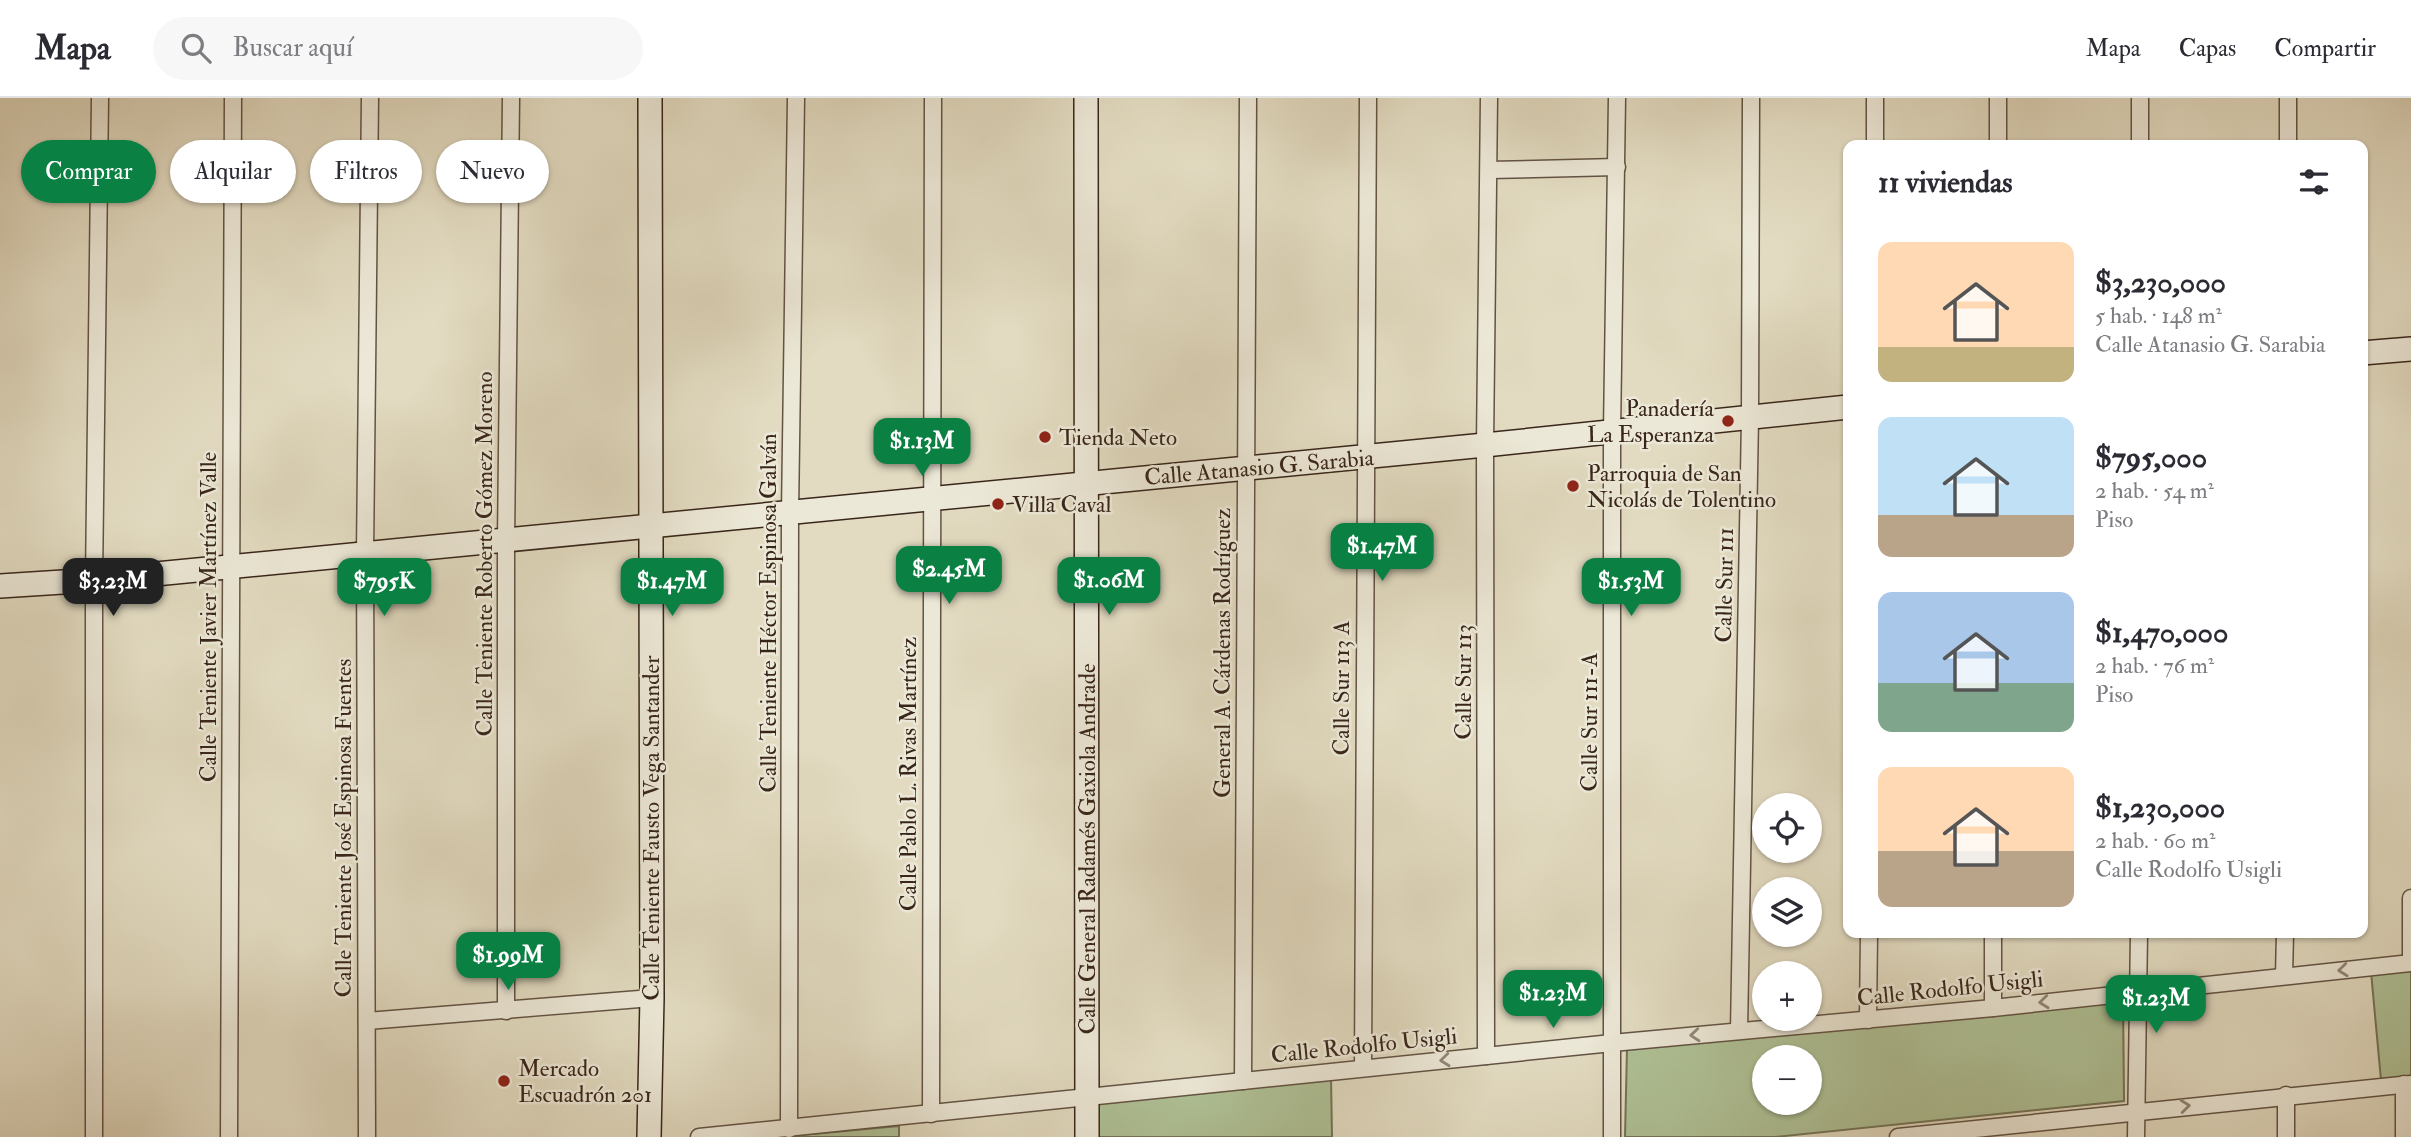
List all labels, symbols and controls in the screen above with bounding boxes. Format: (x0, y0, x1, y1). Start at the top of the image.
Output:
search box (153, 17, 643, 80)
text: Mapa (35, 28, 111, 69)
icon: search (177, 29, 215, 67)
text: Buscar aquí (233, 32, 353, 64)
text: Mapa (2086, 33, 2141, 64)
text: Capas (2179, 33, 2236, 64)
text: Compartir (2274, 33, 2376, 64)
chip: Comprar (21, 140, 156, 203)
chip: Alquilar (170, 140, 296, 203)
chip: Filtros (310, 140, 422, 203)
chip: Nuevo (436, 140, 549, 203)
icon: filters (2295, 163, 2333, 201)
text: 11 viviendas (1878, 164, 2013, 201)
text: $3,230,000 (2095, 264, 2226, 301)
icon: home (1934, 270, 2018, 354)
text: 5 hab. · 148 m² (2095, 301, 2222, 330)
text: Calle Atanasio G. Sarabia (2095, 330, 2325, 359)
street label: Calle Teniente Roberto Gómez Moreno (470, 372, 499, 736)
place label: Panadería La Esperanza (1587, 394, 1715, 450)
marker: Panadería La Esperanza (1720, 413, 1736, 429)
pin: $1.13M (865, 418, 979, 478)
place label: Tienda Neto (1059, 423, 1177, 452)
text: $1.13M (890, 426, 955, 455)
marker: Tienda Neto (1037, 429, 1053, 445)
street label: Calle Teniente Héctor Espinosa Galván (754, 433, 784, 793)
text: $795,000 (2095, 439, 2207, 476)
street label: Calle Atanasio G. Sarabia (1143, 443, 1376, 492)
icon: home (1934, 445, 2018, 529)
street label: Calle Teniente Javier Martínez Valle (194, 451, 223, 782)
place label: Parroquia de San Nicolás de Tolentino (1587, 459, 1776, 514)
text: 2 hab. · 54 m² (2095, 476, 2214, 505)
marker: Parroquia de San Nicolás de Tolentino (1565, 478, 1581, 494)
place label: Villa Caval (1012, 490, 1112, 519)
marker: Villa Caval (990, 496, 1006, 512)
text: Piso (2095, 505, 2133, 534)
street label: General A. Cárdenas Rodríguez (1208, 508, 1237, 798)
pin: $1.47M (1325, 524, 1439, 583)
street label: Calle Sur 111 (1709, 527, 1740, 643)
text: $1.47M (1347, 531, 1417, 560)
pin: $2.45M (892, 546, 1006, 606)
text: $2.45M (912, 554, 986, 583)
pin: $1.06M (1052, 558, 1166, 617)
pin: $3.23M (56, 559, 170, 618)
pin: $795K (335, 559, 433, 618)
pin: $1.47M (615, 559, 729, 618)
pin: $1.53M (1574, 559, 1688, 618)
text: $1.06M (1073, 565, 1145, 594)
text: $3.23M (78, 566, 148, 595)
text: $795K (353, 566, 415, 595)
text: $1.47M (637, 566, 707, 595)
text: $1.53M (1598, 566, 1664, 595)
text: $1,470,000 (2095, 614, 2228, 651)
street label: Calle Sur 113 A (1327, 620, 1356, 756)
icon: home (1934, 620, 2018, 704)
street label: Calle Sur 113 (1449, 624, 1478, 740)
street label: Calle Pablo L. Rivas Martínez (894, 637, 923, 911)
text: 2 hab. · 76 m² (2095, 651, 2214, 680)
street label: Calle Sur 111-A (1575, 652, 1604, 792)
street label: Calle Teniente Fausto Vega Santander (637, 655, 666, 1001)
street label: Calle Teniente José Espinosa Fuentes (329, 659, 359, 997)
street label: Calle General Radamés Gaxiola Andrade (1073, 663, 1102, 1035)
text: Piso (2095, 680, 2133, 709)
text: $1,230,000 (2095, 789, 2225, 826)
map controls (1752, 793, 1822, 1115)
button: locate (1752, 793, 1822, 863)
icon: home (1934, 795, 2018, 879)
text: 2 hab. · 60 m² (2095, 826, 2216, 855)
text: Calle Rodolfo Usigli (2095, 855, 2282, 884)
button: layers (1752, 877, 1822, 947)
pin: $1.99M (451, 932, 565, 992)
text: $1.99M (472, 940, 544, 969)
button: + (1752, 961, 1822, 1031)
one-way arrow (2337, 962, 2349, 977)
street label: Calle Rodolfo Usigli (1855, 964, 2045, 1013)
pin: $1.23M (1496, 970, 1610, 1030)
pin: $1.23M (2099, 976, 2213, 1035)
text: $1.23M (1519, 978, 1587, 1007)
text: $1.23M (2122, 983, 2190, 1012)
one-way arrow (2038, 994, 2049, 1009)
street label: Calle Rodolfo Usigli (1269, 1021, 1459, 1070)
one-way arrow (1690, 1027, 1701, 1042)
button: − (1752, 1045, 1822, 1115)
one-way arrow (1439, 1052, 1450, 1067)
place label: Mercado Escuadrón 201 (518, 1054, 652, 1109)
marker: Mercado Escuadrón 201 (496, 1073, 512, 1089)
one-way arrow (2179, 1099, 2191, 1114)

